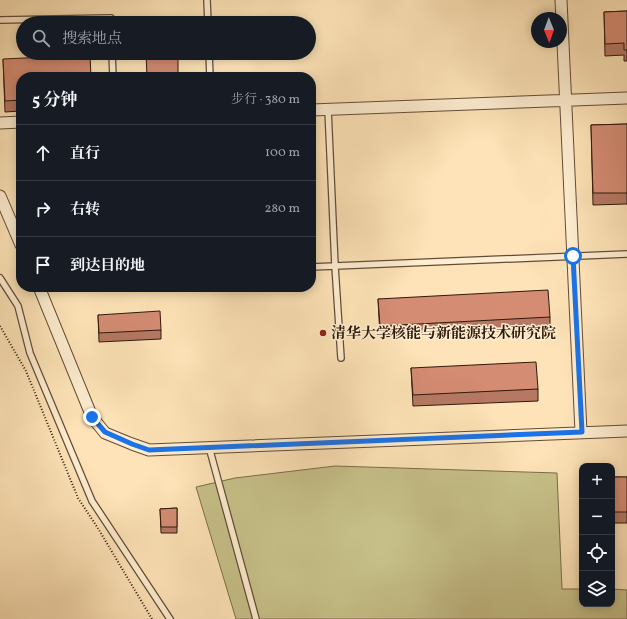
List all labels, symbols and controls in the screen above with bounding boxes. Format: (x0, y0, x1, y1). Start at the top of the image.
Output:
north arrow (531, 12, 567, 48)
search box (16, 16, 316, 60)
icon: search (30, 27, 52, 49)
text: 搜索地点 (62, 29, 122, 50)
text: 5 分钟 (32, 89, 78, 112)
text: 步行 · 380 m (231, 91, 300, 109)
icon: ahead (32, 142, 54, 164)
text: 直行 (70, 144, 100, 165)
text: 100 m (265, 144, 300, 162)
icon: right (32, 198, 54, 220)
text: 右转 (70, 200, 100, 221)
text: 280 m (264, 200, 300, 218)
route start (564, 247, 582, 265)
icon: arrive (32, 254, 54, 276)
text: 到达目的地 (70, 256, 145, 277)
place label: 清华大学核能与新能源技术研究院 (331, 324, 556, 345)
marker: 清华大学核能与新能源技术研究院 (318, 328, 328, 338)
route end (83, 408, 101, 426)
map controls (579, 463, 615, 607)
button: + (579, 463, 615, 499)
button: − (579, 499, 615, 535)
button: locate (579, 535, 615, 571)
button: layers (579, 571, 615, 607)

